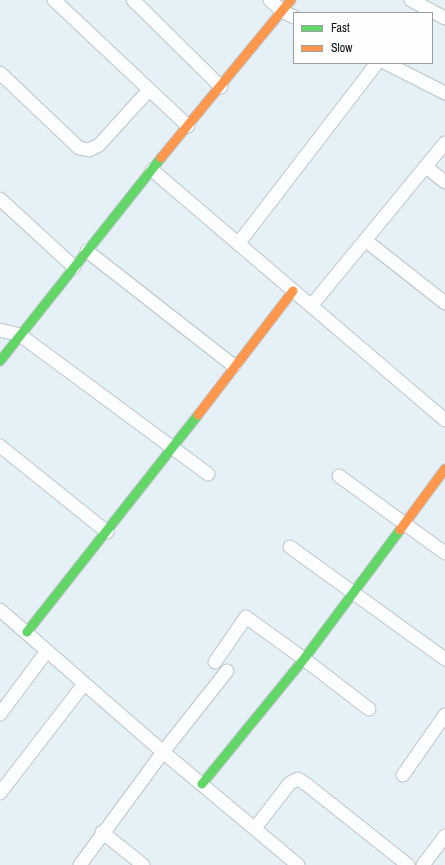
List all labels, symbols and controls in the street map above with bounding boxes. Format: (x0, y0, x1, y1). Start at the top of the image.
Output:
legend (293, 12, 433, 64)
text: Fast (331, 20, 350, 36)
text: Slow (331, 40, 352, 56)

